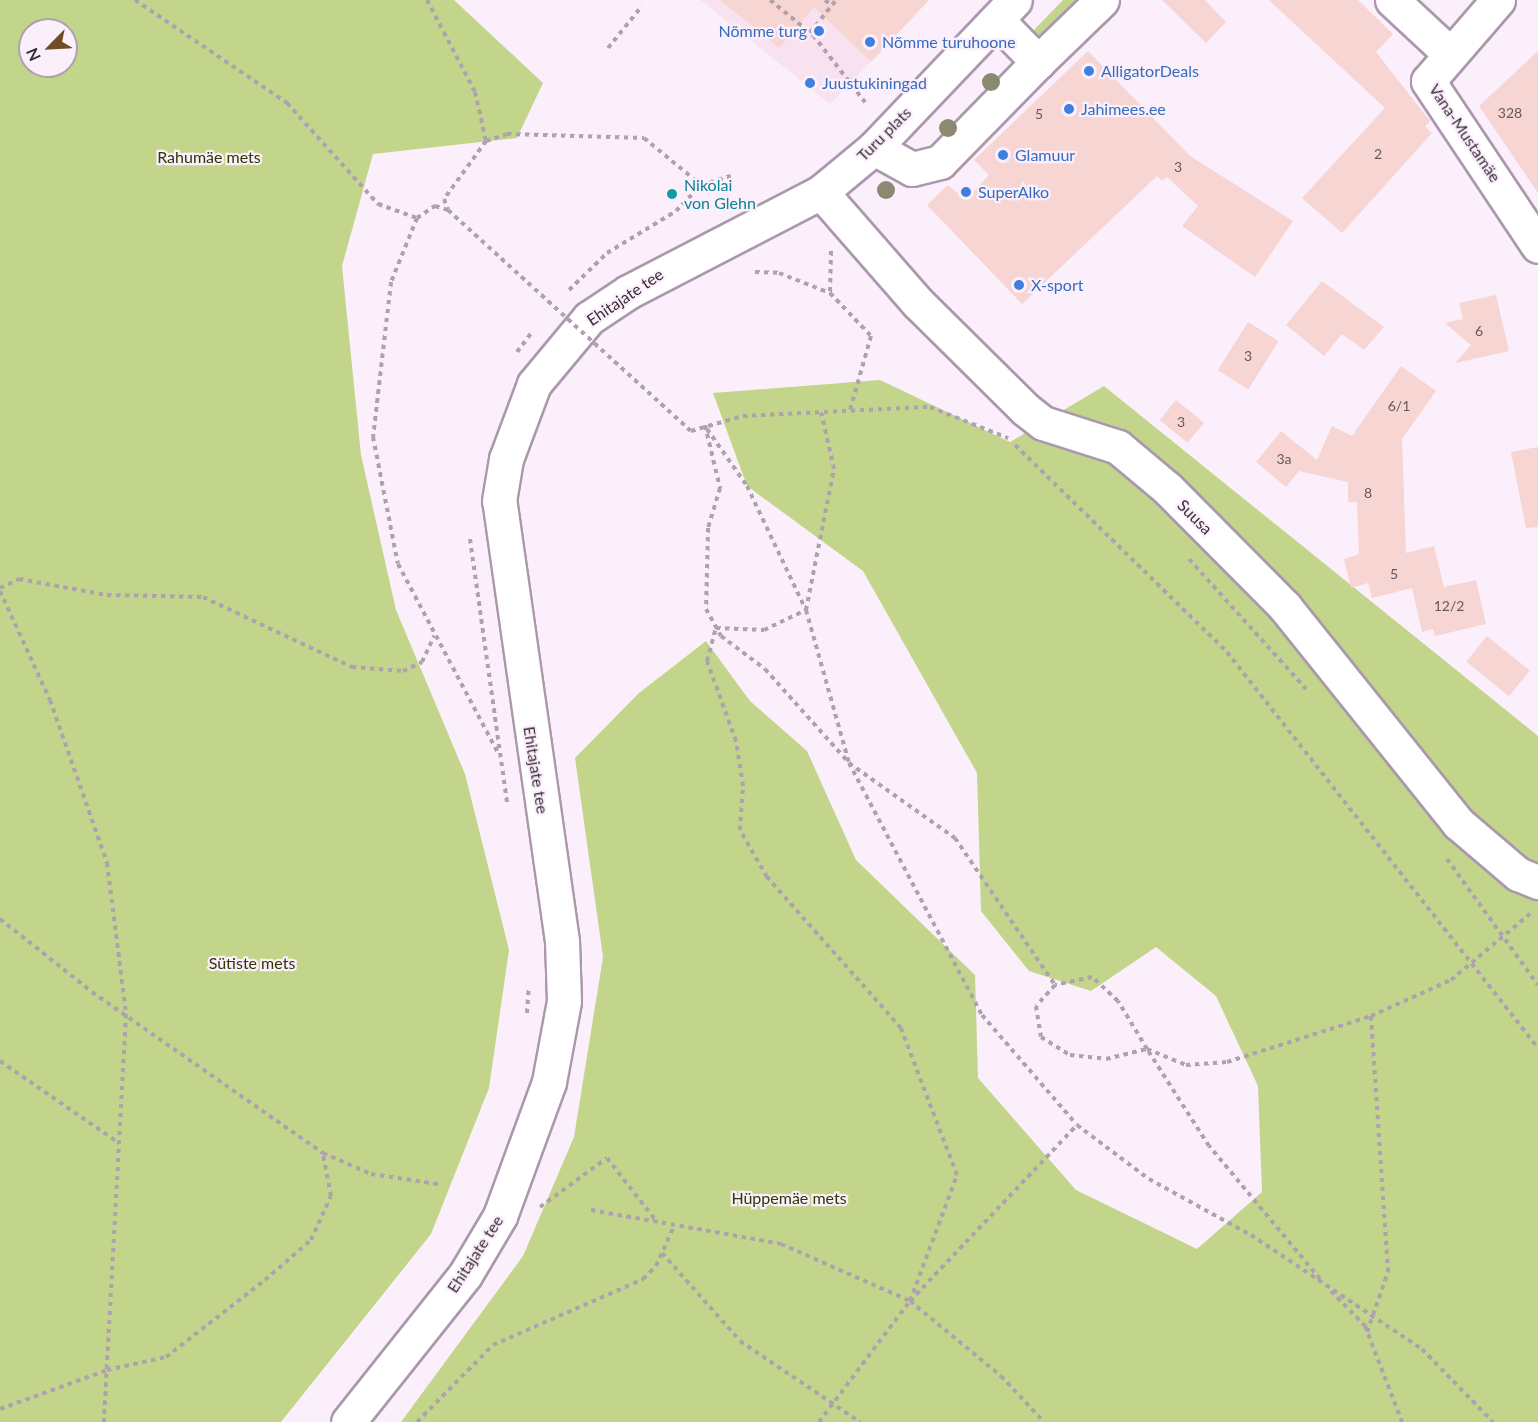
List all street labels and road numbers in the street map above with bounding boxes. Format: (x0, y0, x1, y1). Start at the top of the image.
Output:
street label: Vana-Mustamäe (1425, 80, 1505, 186)
street label: Turu plats (853, 103, 915, 165)
street label: Ehitajate tee (583, 264, 667, 330)
street label: Suusa (1174, 496, 1216, 538)
street label: Ehitajate tee (520, 725, 552, 815)
street label: Ehitajate tee (443, 1212, 507, 1296)

